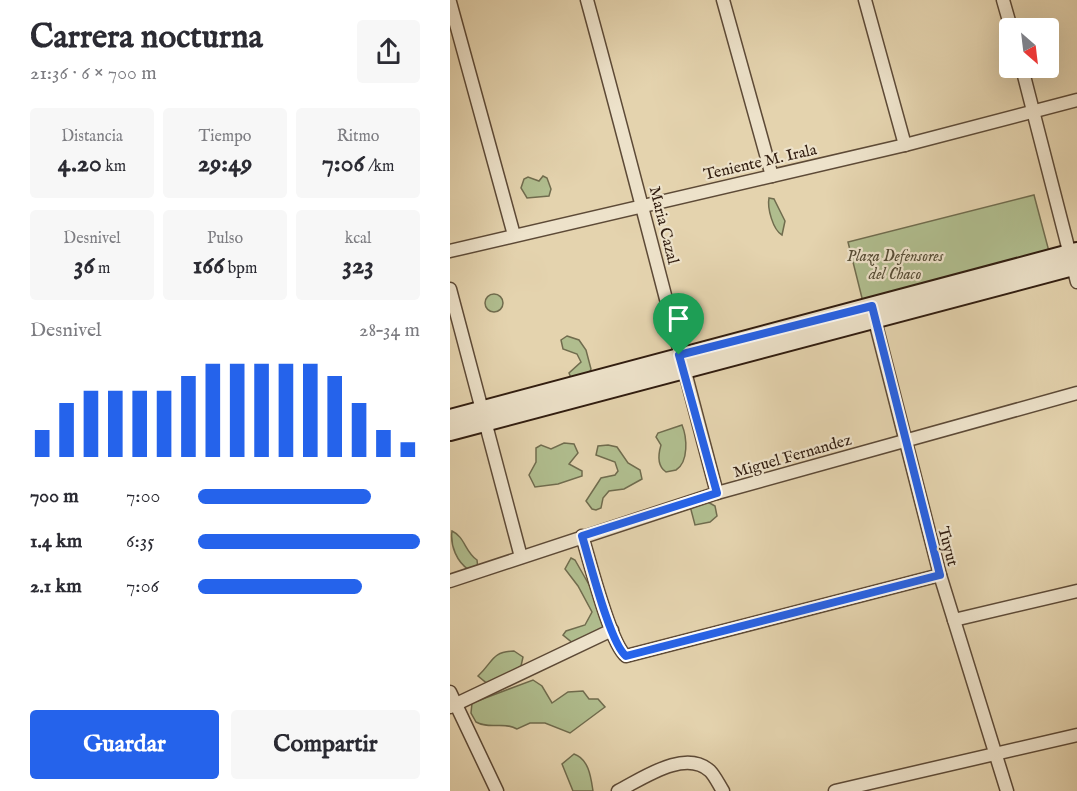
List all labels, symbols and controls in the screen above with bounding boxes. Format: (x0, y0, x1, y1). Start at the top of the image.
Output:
text: Carrera nocturna (30, 17, 263, 59)
north arrow (999, 18, 1059, 78)
map controls (999, 18, 1059, 78)
button: share (357, 20, 420, 83)
text: 21:36 · 6 × 700 m (30, 61, 157, 86)
text: Distancia (61, 127, 123, 147)
text: Tiempo (199, 127, 251, 147)
text: Ritmo (337, 127, 379, 147)
street label: Teniente M. Irala (702, 140, 819, 186)
text: 4.20 (58, 147, 102, 180)
text: 29:49 (198, 147, 252, 180)
text: 7:06 (322, 147, 364, 180)
text: km (102, 157, 126, 177)
text: /km (364, 157, 394, 177)
street label: Maria Cazal (644, 184, 683, 267)
text: Desnivel (63, 229, 121, 249)
text: Pulso (207, 229, 243, 249)
text: kcal (345, 229, 371, 249)
park label: Plaza Defensores del Chaco (847, 247, 944, 285)
text: 36 (74, 249, 94, 282)
text: 166 (193, 249, 224, 282)
text: 323 (342, 249, 374, 282)
text: m (94, 259, 110, 279)
text: bpm (224, 259, 257, 279)
pin (653, 293, 704, 355)
icon: arrive (662, 302, 695, 335)
text: Desnivel (30, 318, 102, 343)
text: 28–34 m (359, 318, 420, 343)
street label: Miguel Fernandez (731, 430, 854, 483)
text: 700 m (30, 484, 79, 509)
text: 7:00 (126, 484, 160, 509)
street label: Tuyut (932, 524, 962, 569)
text: 1.4 km (30, 529, 82, 554)
text: 6:35 (126, 529, 154, 554)
text: 2.1 km (30, 574, 82, 599)
text: 7:06 (126, 574, 159, 599)
button: Guardar (30, 710, 219, 779)
button: Compartir (231, 710, 420, 779)

